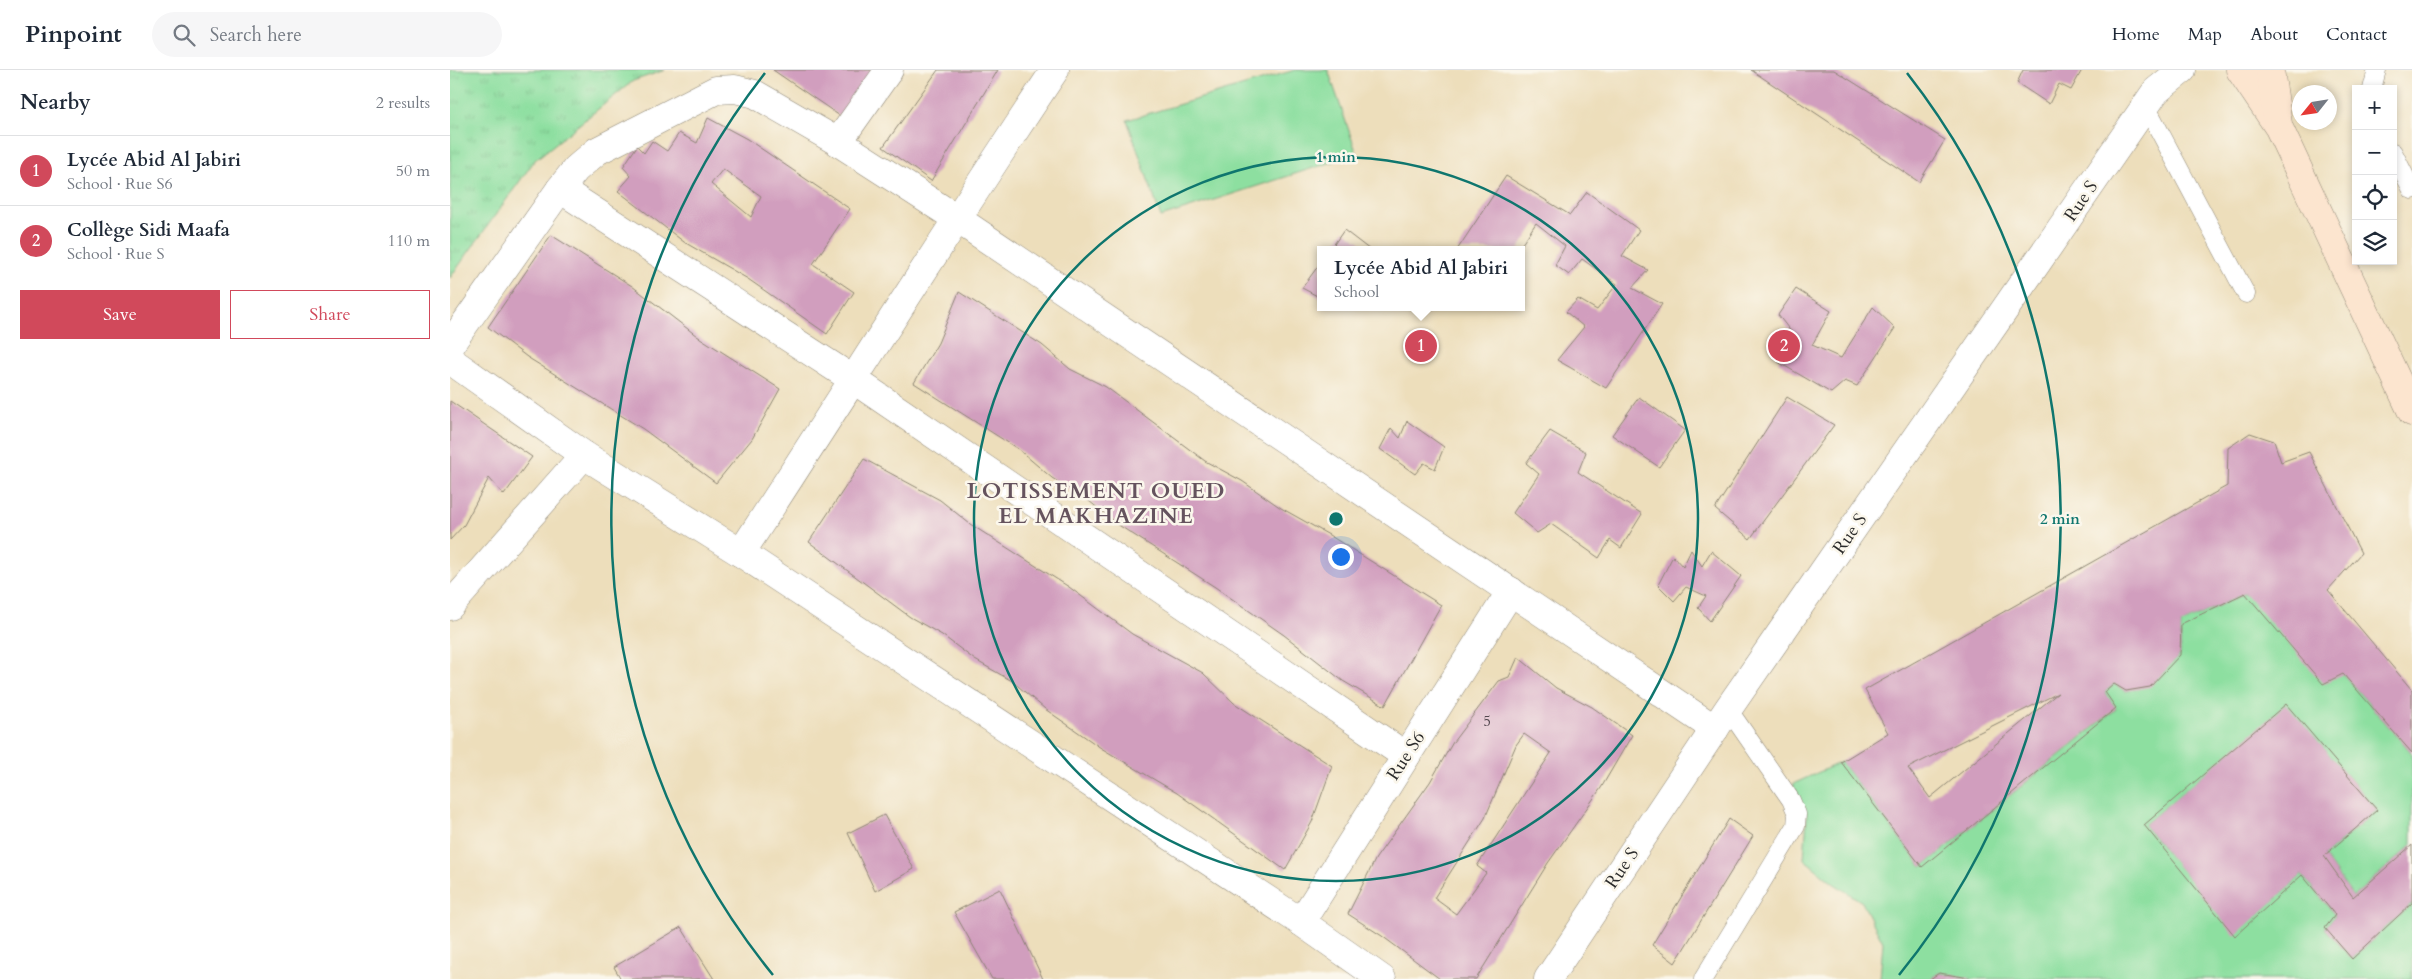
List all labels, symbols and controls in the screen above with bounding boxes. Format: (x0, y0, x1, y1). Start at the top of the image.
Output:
search box (152, 12, 502, 57)
text: Pinpoint (25, 18, 122, 51)
icon: search (170, 21, 198, 49)
text: Search here (210, 22, 302, 48)
text: Home (2112, 22, 2160, 47)
text: Map (2188, 22, 2222, 47)
text: About (2250, 22, 2298, 47)
text: Contact (2326, 22, 2387, 47)
north arrow (2292, 85, 2337, 130)
map controls (2352, 85, 2397, 265)
button: + (2352, 85, 2397, 130)
text: Nearby (20, 88, 91, 117)
text: 2 results (376, 92, 430, 114)
button: − (2352, 130, 2397, 175)
text: Lycée Abid Al Jabiri (67, 147, 241, 173)
text: 1 min (1316, 147, 1356, 167)
text: 1 (32, 160, 40, 182)
text: 50 m (396, 160, 430, 182)
text: School · Rue S6 (67, 173, 173, 195)
button: locate (2352, 175, 2397, 220)
street label: Rue S (2058, 176, 2104, 226)
text: Collège Sidi Maafa (67, 217, 230, 243)
button: layers (2352, 220, 2397, 265)
text: 2 (32, 230, 40, 252)
text: 110 m (388, 230, 430, 252)
text: School · Rue S (67, 243, 165, 265)
popup (1317, 246, 1525, 311)
text: Lycée Abid Al Jabiri (1334, 255, 1508, 281)
text: School (1334, 281, 1379, 303)
button: Save (20, 290, 220, 339)
button: Share (230, 290, 430, 339)
pin: 1 (1405, 327, 1437, 365)
pin: 2 (1768, 327, 1800, 365)
district label: LOTISSEMENT OUED EL MAKHAZINE (967, 476, 1225, 531)
street label: Rue S (1827, 509, 1873, 559)
text: 2 min (2040, 509, 2080, 529)
centre of rings (1327, 510, 1345, 528)
your location (1328, 544, 1354, 570)
house number: 5 (1483, 711, 1491, 731)
street label: Rue S6 (1381, 727, 1431, 785)
street label: Rue S (1599, 843, 1645, 893)

